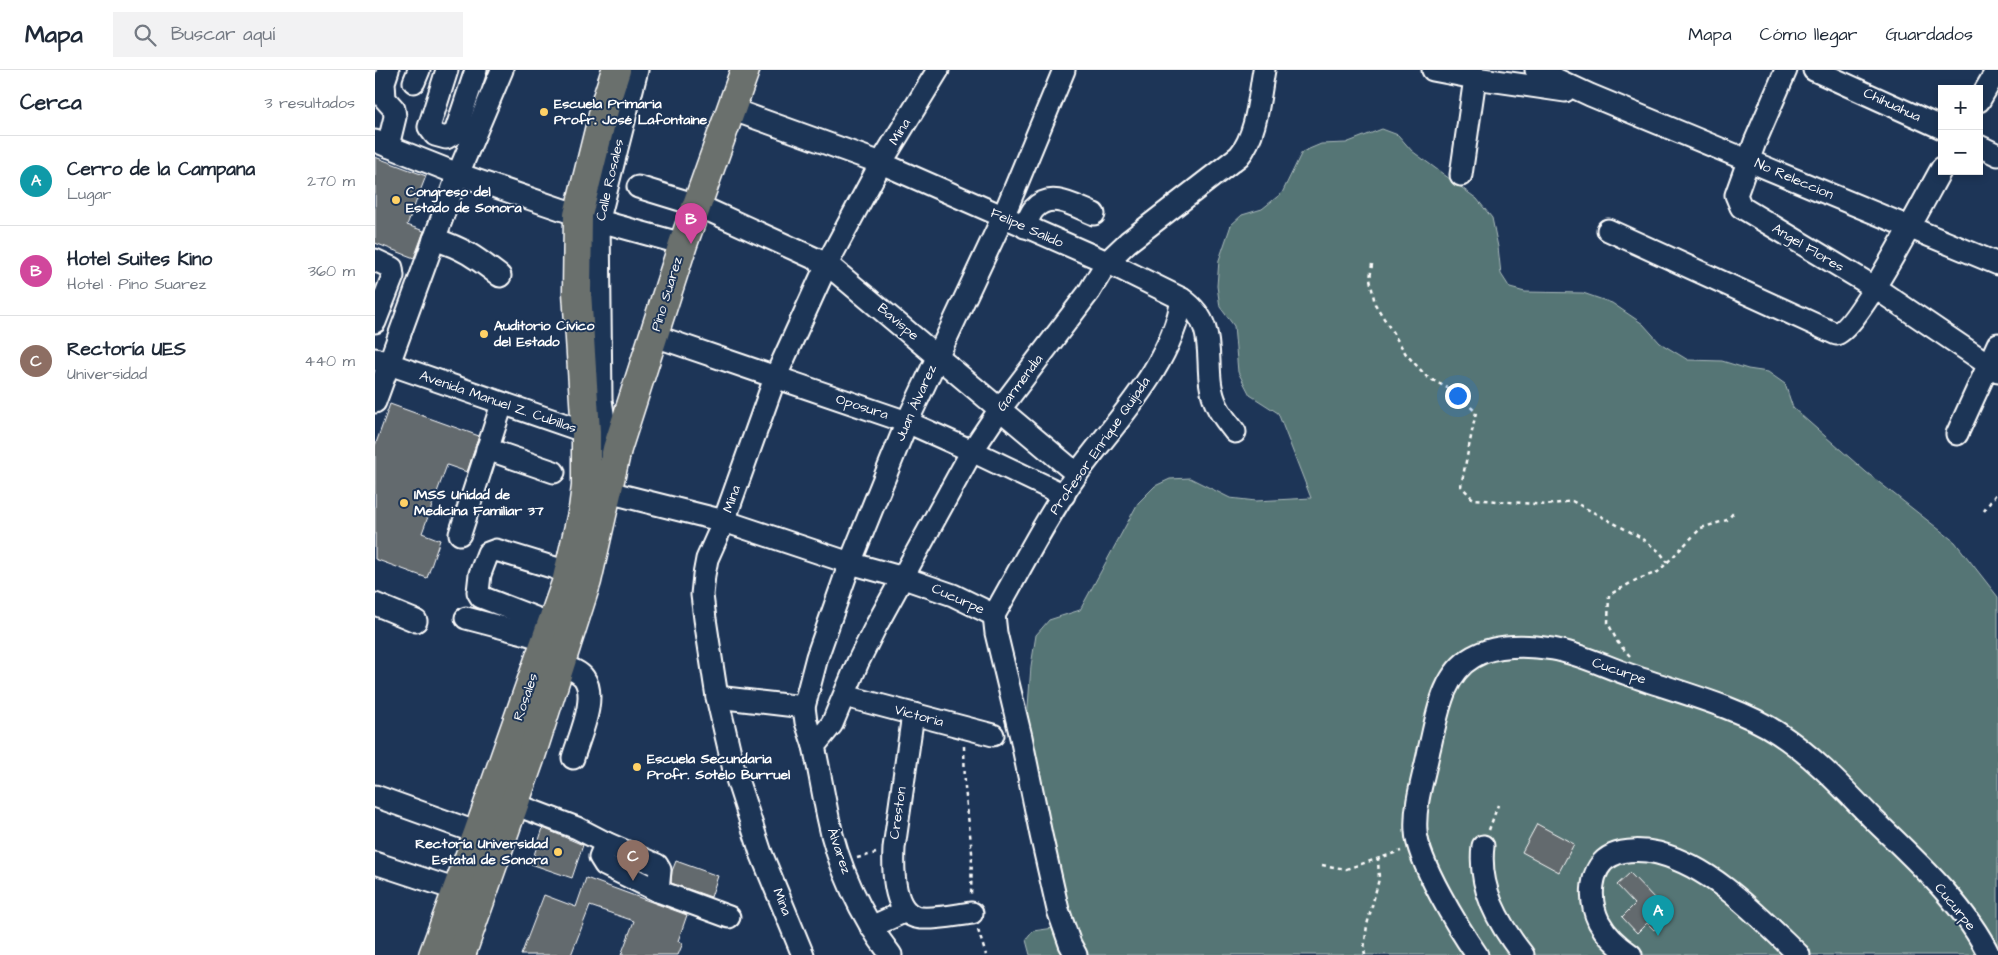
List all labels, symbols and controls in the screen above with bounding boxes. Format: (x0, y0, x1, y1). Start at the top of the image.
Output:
search box (113, 12, 463, 57)
text: Mapa (25, 18, 83, 52)
icon: search (131, 21, 159, 49)
text: Buscar aquí (171, 21, 275, 48)
text: Mapa (1688, 22, 1732, 47)
text: Cómo llegar (1760, 22, 1858, 47)
text: Guardados (1886, 22, 1973, 47)
street label: Chihuahua (1860, 83, 1924, 127)
map controls (1938, 85, 1983, 175)
button: + (1938, 85, 1983, 130)
text: Cerca (20, 88, 82, 117)
text: 3 resultados (264, 92, 355, 114)
place label: Escuela Primaria Profr. José Lafontaine (554, 94, 708, 130)
marker: Escuela Primaria Profr. José Lafontaine (538, 106, 550, 118)
street label: Mina (884, 115, 916, 149)
button: − (1938, 130, 1983, 175)
street label: Calle Rosales (591, 137, 629, 223)
street label: No Releccion (1751, 153, 1837, 205)
text: Cerro de la Campana (67, 156, 255, 183)
text: A (31, 170, 41, 192)
text: 270 m (307, 170, 355, 192)
place label: Congreso del Estado de Sonora (406, 182, 523, 218)
text: Lugar (67, 183, 111, 205)
marker: Congreso del Estado de Sonora (390, 194, 402, 206)
pin: B (675, 203, 707, 244)
street label: Felipe Salido (987, 203, 1067, 253)
street label: Angel Flores (1768, 219, 1848, 277)
text: Hotel Suites Kino (67, 246, 212, 273)
street label: Pino Suarez (646, 254, 688, 334)
text: B (30, 260, 42, 282)
text: 360 m (308, 260, 355, 282)
text: Hotel · Pino Suarez (67, 273, 206, 295)
street label: Bavispe (873, 299, 923, 346)
place label: Auditorio Cívico del Estado (493, 316, 595, 352)
marker: Auditorio Cívico del Estado (478, 328, 490, 340)
text: Rectoría UES (67, 336, 186, 363)
text: C (30, 350, 42, 372)
text: 440 m (304, 350, 355, 372)
street label: Garmendia (992, 350, 1048, 416)
street label: Juan Álvarez (890, 361, 942, 445)
text: Universidad (67, 363, 147, 385)
street label: Avenida Manuel Z. Cubillas (417, 366, 579, 438)
street label: Profesor Enrique Quijada (1045, 373, 1155, 519)
your location (1445, 383, 1471, 409)
street label: Oposura (833, 389, 891, 425)
street label: Mina (718, 483, 746, 515)
place label: IMSS Unidad de Medicina Familiar 37 (414, 485, 544, 521)
marker: IMSS Unidad de Medicina Familiar 37 (398, 497, 410, 509)
street label: Cucurpe (928, 578, 988, 620)
street label: Cucurpe (1589, 652, 1649, 690)
street label: Rosales (509, 671, 543, 723)
street label: Victoria (892, 700, 946, 732)
place label: Escuela Secundaria Profr. Sotelo Burruel (647, 749, 791, 785)
marker: Escuela Secundaria Profr. Sotelo Burruel (631, 761, 643, 773)
street label: Creston (884, 785, 912, 841)
street label: Álvarez (822, 825, 856, 877)
place label: Rectoría Universidad Estatal de Sonora (415, 834, 549, 870)
pin: C (617, 840, 649, 881)
marker: Rectoría Universidad Estatal de Sonora (552, 846, 564, 858)
street label: Cucurpe (1930, 879, 1981, 935)
street label: Mina (768, 885, 796, 919)
pin: A (1642, 895, 1674, 936)

